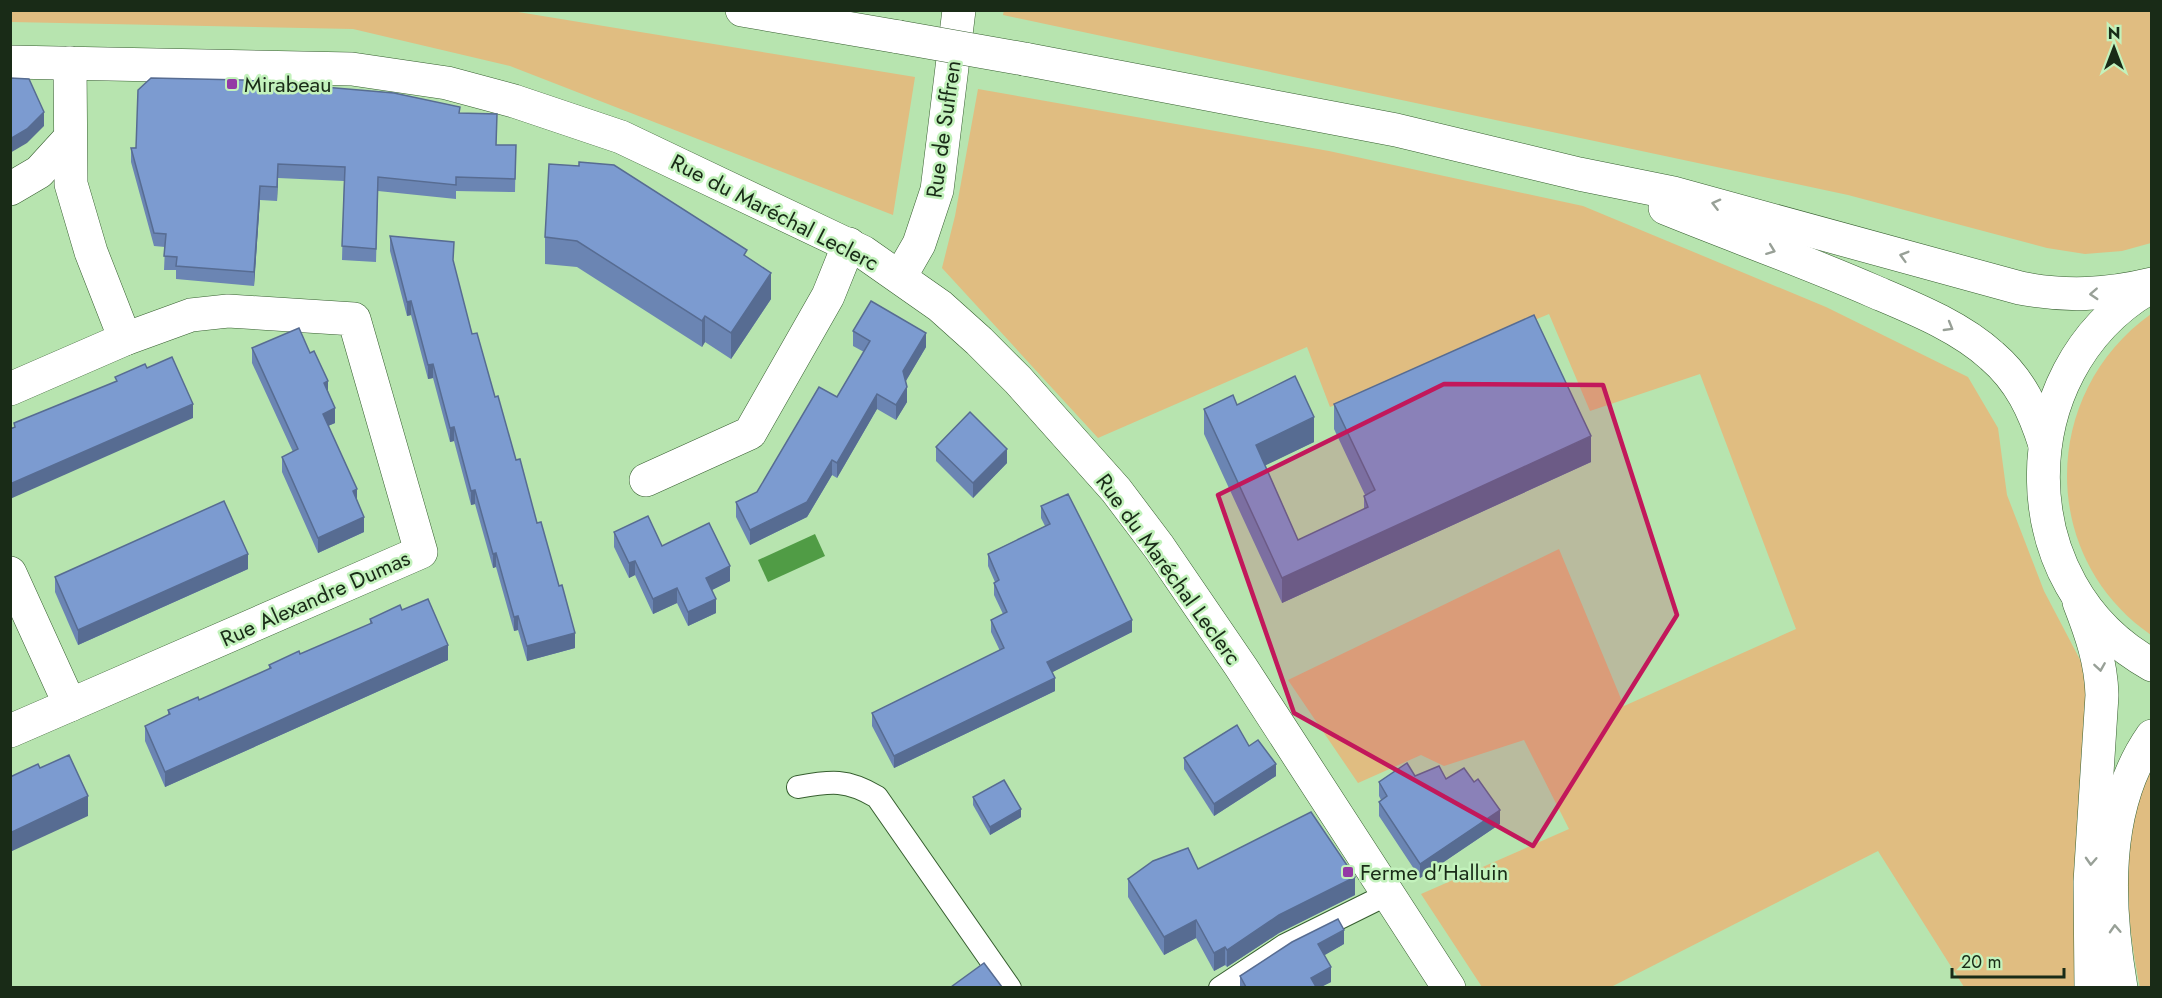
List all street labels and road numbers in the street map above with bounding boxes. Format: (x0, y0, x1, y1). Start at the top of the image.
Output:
street label: Rue de Suffren (918, 58, 968, 200)
street label: Rue du Maréchal Leclerc (665, 146, 885, 278)
street label: Rue du Maréchal Leclerc (1089, 467, 1249, 671)
street label: Rue Alexandre Dumas (215, 542, 415, 654)

